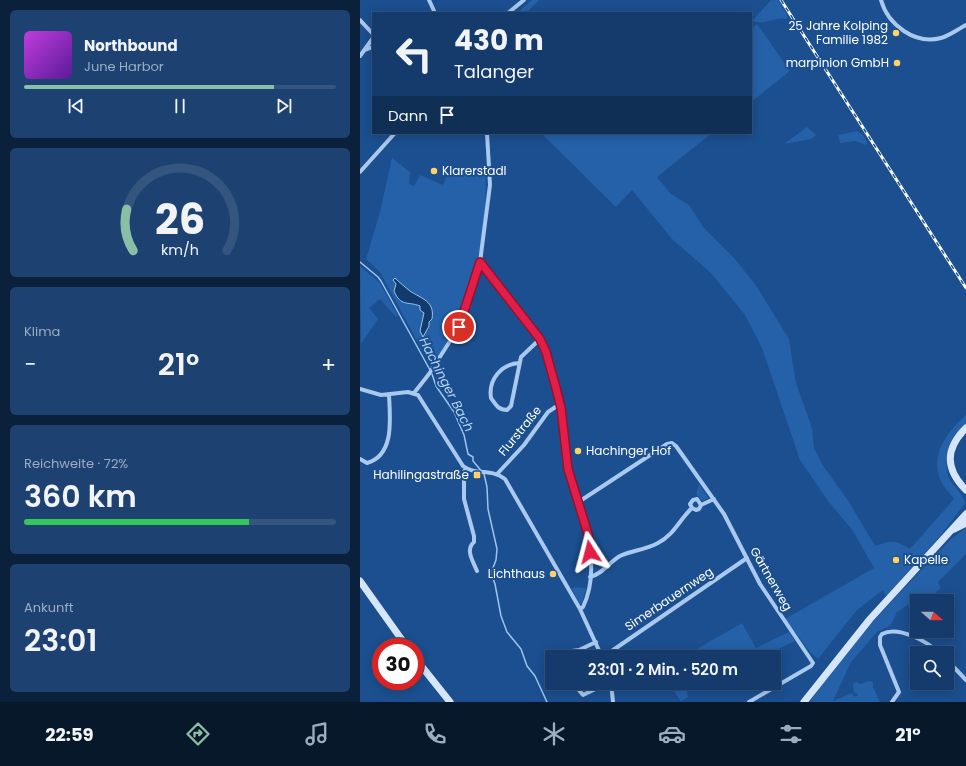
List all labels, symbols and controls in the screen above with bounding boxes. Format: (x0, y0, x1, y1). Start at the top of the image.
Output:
place label: 25 Jahre Kolping Familie 1982 (788, 17, 888, 48)
text: 430 m (454, 21, 544, 60)
icon: left (388, 28, 440, 80)
marker: 25 Jahre Kolping Familie 1982 (891, 28, 901, 38)
text: Northbound (84, 35, 178, 56)
place label: marpinion GmbH (786, 54, 889, 71)
text: June Harbor (84, 57, 164, 76)
marker: marpinion GmbH (892, 58, 902, 68)
text: Talanger (454, 59, 534, 84)
icon: previous (65, 95, 87, 117)
icon: pause (169, 95, 191, 117)
icon: next (273, 95, 295, 117)
icon: arrive (436, 104, 458, 126)
text: Dann (388, 105, 428, 126)
place label: Klarerstadl (442, 162, 507, 179)
marker: Klarerstadl (429, 166, 439, 176)
text: 26 (155, 189, 205, 248)
text: km/h (161, 239, 199, 259)
pin (442, 310, 476, 344)
icon: arrive (448, 316, 470, 338)
text: Klima (24, 322, 60, 341)
water label: Hachinger Bach (414, 334, 479, 435)
text: 21° (158, 343, 199, 386)
text: − (24, 349, 36, 380)
text: + (321, 349, 336, 380)
street label: Flurstraße (494, 402, 545, 459)
place label: Hachinger Hof (586, 442, 671, 459)
marker: Hachinger Hof (573, 446, 583, 456)
text: Reichweite · 72% (24, 454, 128, 473)
place label: Hahilingastraße (373, 466, 469, 483)
marker: Hahilingastraße (472, 470, 482, 480)
text: 360 km (24, 475, 137, 518)
position arrow (569, 531, 611, 573)
street label: Gärtnerweg (746, 544, 797, 614)
place label: Kapelle (904, 551, 948, 568)
marker: Kapelle (891, 555, 901, 565)
street label: Simerbauernweg (621, 563, 716, 634)
place label: Lichthaus (488, 565, 545, 582)
marker: Lichthaus (548, 569, 558, 579)
north arrow (910, 594, 954, 638)
map controls (910, 594, 954, 690)
text: Ankunft (24, 598, 73, 617)
text: 23:01 (24, 619, 97, 662)
speed limit sign: 30 (372, 638, 424, 690)
button: search (910, 646, 954, 690)
text: 23:01 · 2 Min. · 520 m (588, 659, 738, 680)
icon: directions (184, 720, 212, 748)
icon: music (303, 720, 331, 748)
icon: phone (421, 720, 449, 748)
icon: climate (540, 720, 568, 748)
icon: car (658, 720, 686, 748)
icon: filters (777, 720, 805, 748)
text: 22:59 (45, 722, 94, 747)
text: 21° (895, 722, 921, 747)

